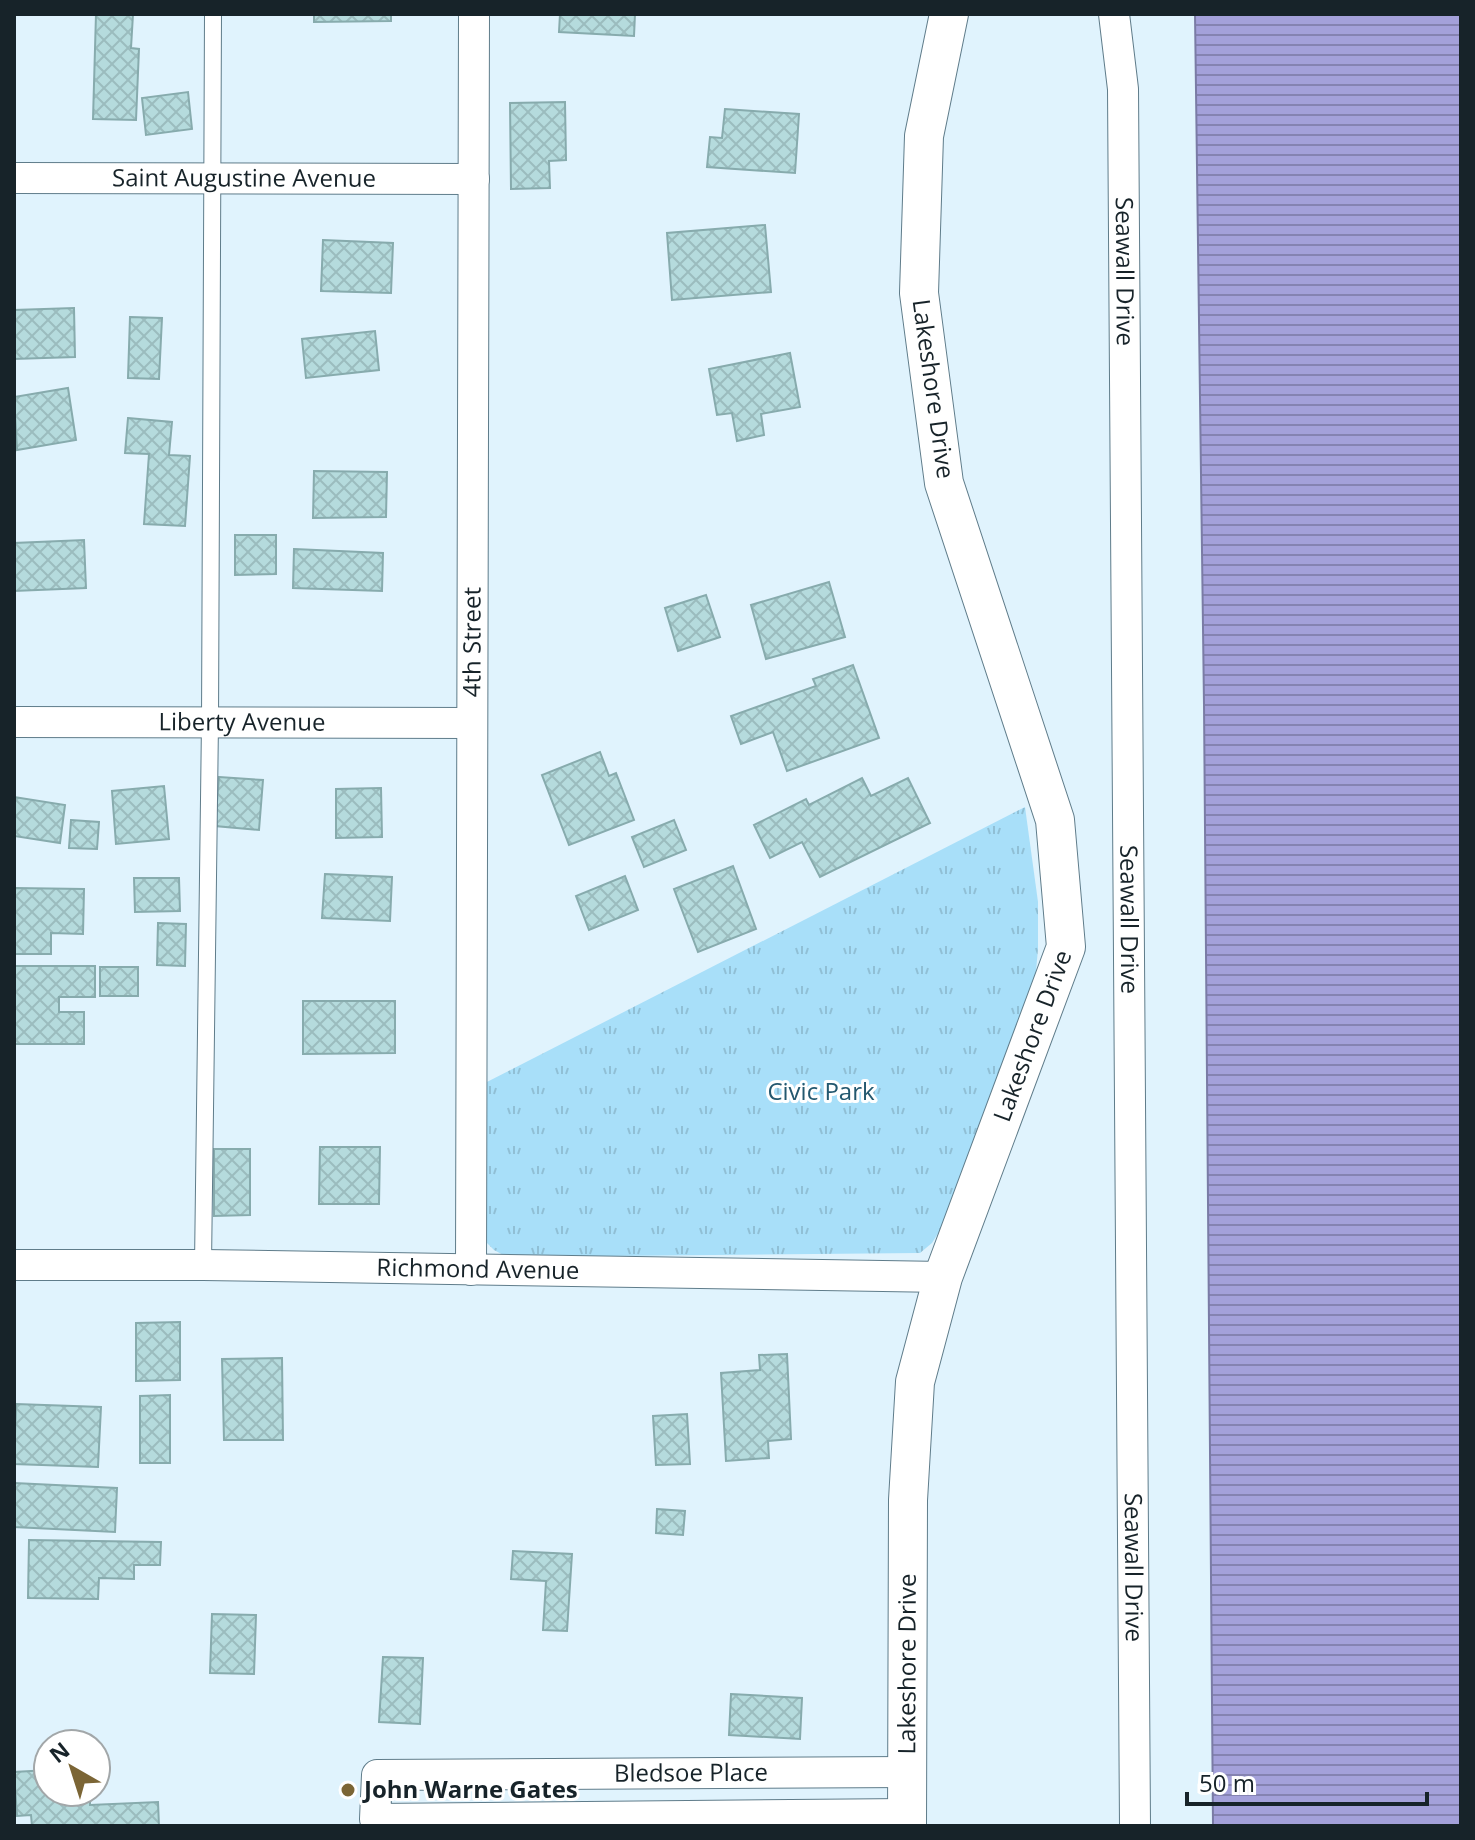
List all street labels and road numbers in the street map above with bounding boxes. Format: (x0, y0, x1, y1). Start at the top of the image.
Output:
street label: Saint Augustine Avenue (112, 160, 376, 194)
street label: Seawall Drive (1109, 197, 1143, 346)
street label: Lakeshore Drive (906, 297, 963, 481)
street label: 4th Street (454, 587, 488, 697)
street label: Liberty Avenue (158, 704, 326, 738)
street label: Seawall Drive (1113, 845, 1147, 994)
street label: Lakeshore Drive (984, 945, 1078, 1126)
street label: Richmond Avenue (376, 1250, 580, 1286)
street label: Seawall Drive (1118, 1493, 1152, 1642)
street label: Lakeshore Drive (889, 1574, 923, 1754)
street label: Bledsoe Place (614, 1755, 768, 1789)

